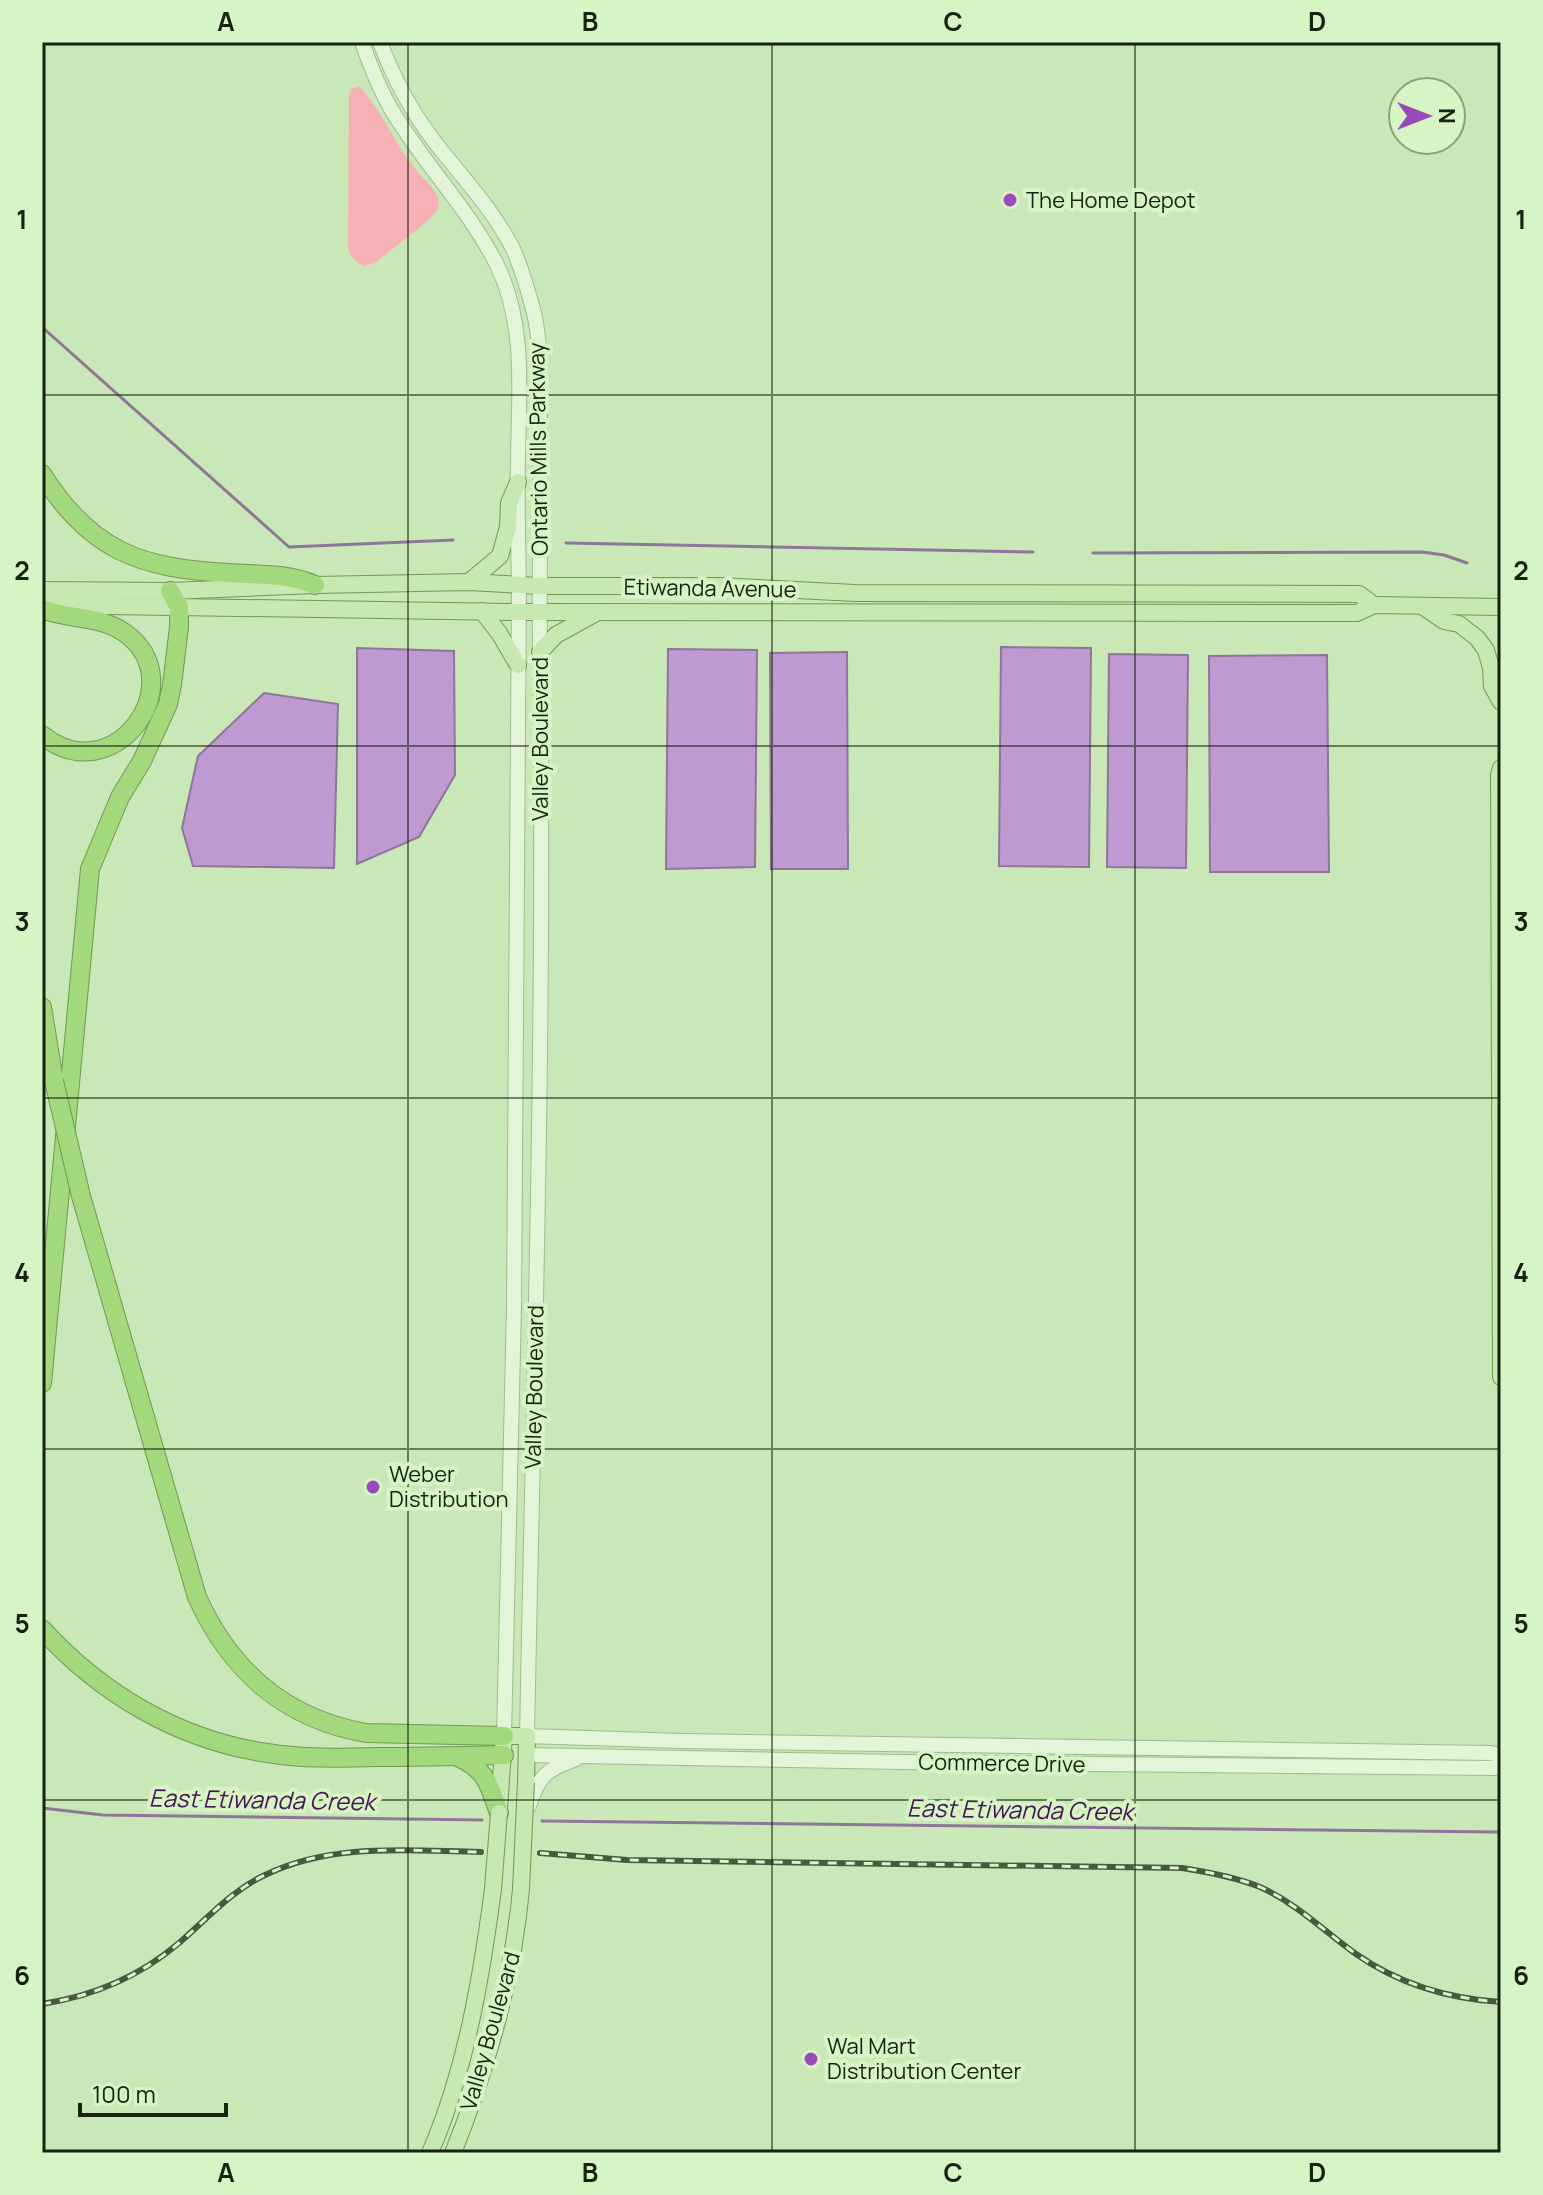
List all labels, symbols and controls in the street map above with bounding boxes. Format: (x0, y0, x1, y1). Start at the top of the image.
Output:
text: A (217, 3, 235, 39)
text: B (582, 3, 598, 39)
text: C (943, 3, 963, 39)
text: D (1308, 3, 1326, 39)
north arrow (1387, 76, 1467, 156)
text: N (1432, 108, 1462, 124)
place label: The Home Depot (1026, 185, 1196, 215)
marker: The Home Depot (1001, 191, 1019, 209)
text: 1 (16, 201, 28, 237)
text: 1 (1515, 201, 1527, 237)
street label: Ontario Mills Parkway (521, 342, 555, 556)
text: 2 (14, 552, 30, 588)
text: 2 (1513, 552, 1529, 588)
street label: Etiwanda Avenue (623, 571, 797, 605)
street label: Valley Boulevard (525, 657, 555, 821)
text: 3 (14, 903, 30, 939)
text: 3 (1513, 903, 1529, 939)
text: 4 (14, 1254, 30, 1290)
text: 4 (1513, 1254, 1529, 1290)
street label: Valley Boulevard (518, 1305, 550, 1469)
place label: Weber Distribution (389, 1459, 508, 1514)
marker: Weber Distribution (364, 1478, 382, 1496)
text: 5 (14, 1605, 30, 1641)
text: 5 (1513, 1605, 1529, 1641)
street label: Commerce Drive (918, 1747, 1086, 1779)
water label: East Etiwanda Creek (149, 1781, 378, 1818)
water label: East Etiwanda Creek (907, 1791, 1136, 1828)
street label: Valley Boulevard (453, 1948, 527, 2114)
text: 6 (14, 1957, 30, 1993)
text: 6 (1513, 1957, 1529, 1993)
place label: Wal Mart Distribution Center (827, 2031, 1021, 2086)
marker: Wal Mart Distribution Center (802, 2050, 820, 2068)
scale bar (80, 2067, 226, 2117)
text: 100 m (92, 2077, 156, 2110)
text: A (217, 2154, 235, 2190)
text: B (582, 2154, 598, 2190)
text: C (943, 2154, 963, 2190)
text: D (1308, 2154, 1326, 2190)

